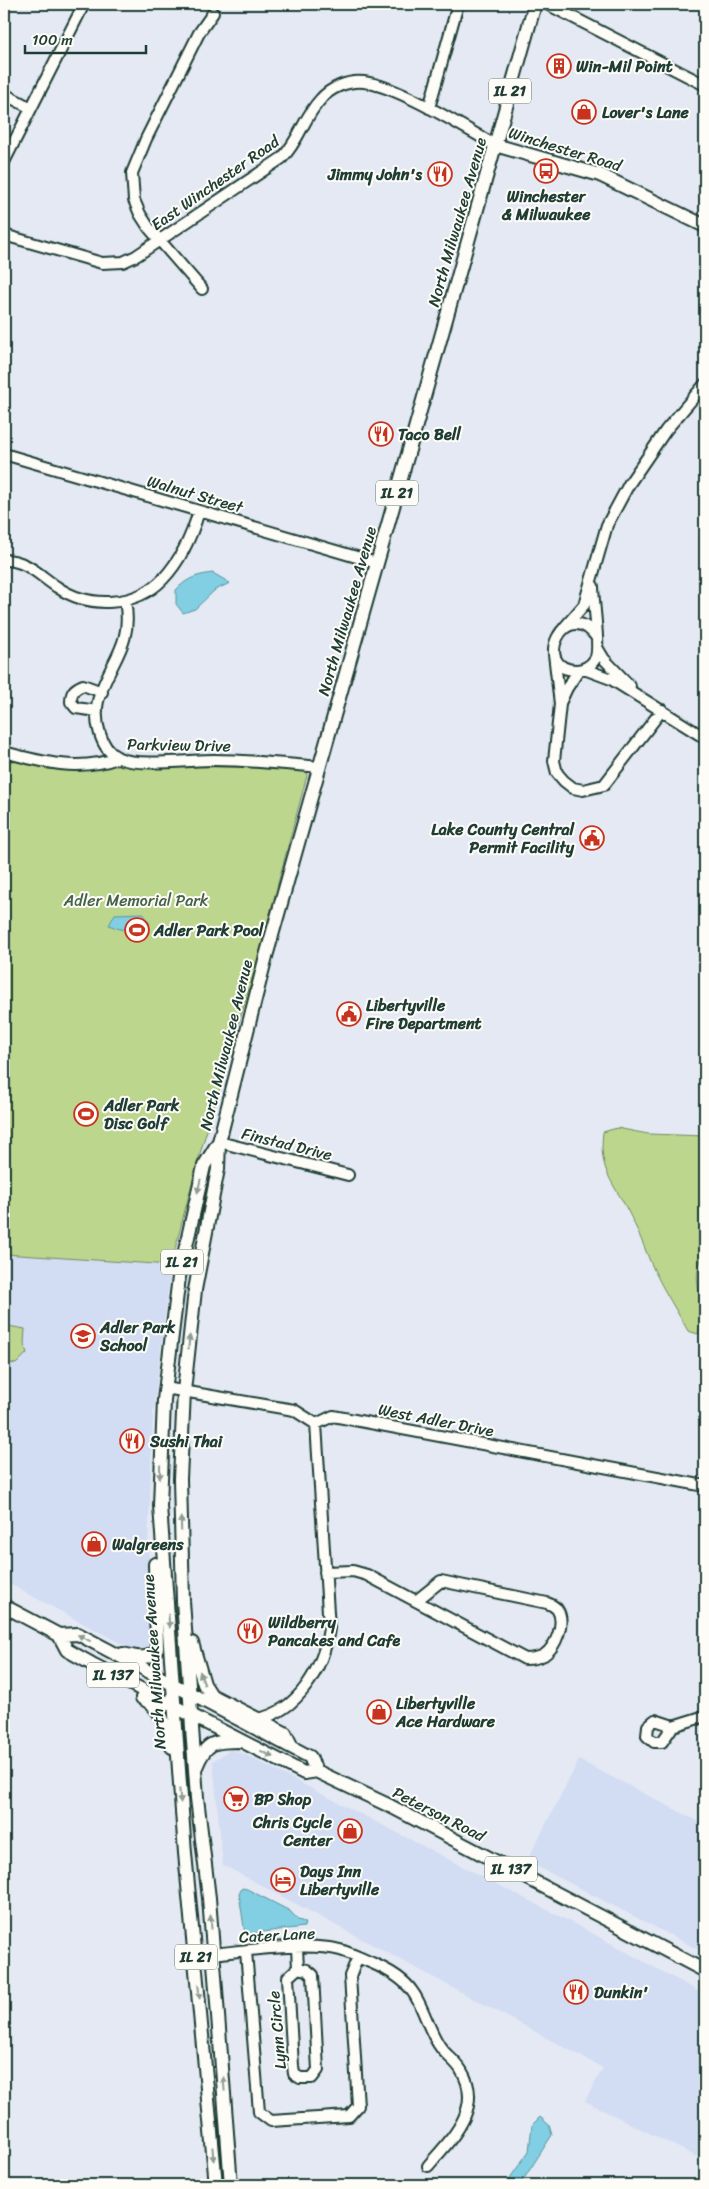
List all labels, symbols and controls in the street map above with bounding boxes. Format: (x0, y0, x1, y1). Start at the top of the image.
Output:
scale bar (25, 22, 146, 54)
text: 100 m (32, 27, 73, 53)
place label: Win-Mil Point (576, 52, 673, 81)
building icon: Win-Mil Point (546, 53, 572, 79)
road number: IL 21 (489, 78, 531, 104)
place label: Lover's Lane (602, 98, 690, 127)
shop icon: Lover's Lane (571, 99, 597, 125)
street label: Winchester Road (505, 118, 627, 180)
street label: East Winchester Road (145, 127, 287, 238)
street label: North Milwaukee Avenue (419, 133, 495, 310)
bus stop icon: Winchester & Milwaukee (533, 158, 559, 184)
place label: Jimmy John's (327, 160, 422, 189)
restaurant icon: Jimmy John's (427, 161, 453, 187)
place label: Winchester & Milwaukee (502, 182, 591, 229)
place label: Taco Bell (398, 420, 462, 449)
restaurant icon: Taco Bell (368, 421, 394, 447)
street label: Walnut Street (144, 466, 247, 522)
road number: IL 21 (376, 480, 418, 506)
street label: North Milwaukee Avenue (309, 522, 385, 699)
street label: Parkview Drive (127, 730, 231, 760)
place label: Lake County Central Permit Facility (431, 815, 575, 862)
public building icon: Lake County Central Permit Facility (579, 825, 605, 851)
park label: Adler Memorial Park (63, 886, 209, 915)
place label: Adler Park Pool (153, 916, 265, 945)
sports icon: Adler Park Pool (124, 917, 150, 943)
street label: North Milwaukee Avenue (191, 956, 261, 1134)
place label: Libertyville Fire Department (365, 991, 482, 1038)
public building icon: Libertyville Fire Department (336, 1001, 362, 1027)
place label: Adler Park Disc Golf (103, 1091, 180, 1138)
sports icon: Adler Park Disc Golf (73, 1101, 99, 1127)
street label: Finstad Drive (239, 1119, 335, 1169)
one-way arrow (195, 1179, 203, 1194)
road number: IL 21 (161, 1250, 203, 1274)
place label: Adler Park School (99, 1313, 176, 1360)
school or university icon: Adler Park School (70, 1323, 96, 1349)
one-way arrow (185, 1334, 193, 1350)
street label: West Adler Drive (376, 1395, 497, 1445)
place label: Sushi Thai (149, 1427, 224, 1456)
restaurant icon: Sushi Thai (119, 1428, 145, 1454)
one-way arrow (156, 1464, 164, 1480)
one-way arrow (177, 1515, 185, 1531)
place label: Walgreens (112, 1530, 184, 1559)
shop icon: Walgreens (81, 1531, 107, 1557)
street label: North Milwaukee Avenue (133, 1573, 175, 1750)
place label: Wildberry Pancakes and Cafe (268, 1608, 400, 1655)
one-way arrow (165, 1614, 173, 1630)
restaurant icon: Wildberry Pancakes and Cafe (237, 1618, 263, 1644)
one-way arrow (77, 1634, 92, 1642)
road number: IL 137 (87, 1662, 139, 1688)
one-way arrow (198, 1670, 205, 1685)
place label: Libertyville Ace Hardware (395, 1689, 496, 1736)
shop icon: Libertyville Ace Hardware (366, 1699, 392, 1725)
one-way arrow (259, 1750, 274, 1758)
street label: Peterson Road (387, 1778, 492, 1851)
place label: BP Shop (254, 1785, 312, 1814)
supermarket icon: BP Shop (223, 1786, 249, 1812)
one-way arrow (177, 1788, 185, 1804)
place label: Chris Cycle Center (252, 1808, 333, 1855)
shop icon: Chris Cycle Center (337, 1818, 363, 1844)
road number: IL 137 (485, 1856, 537, 1882)
place label: Days Inn Libertyville (300, 1857, 380, 1904)
hotel icon: Days Inn Libertyville (270, 1867, 296, 1893)
one-way arrow (207, 1914, 215, 1930)
street label: Cater Lane (238, 1919, 316, 1951)
road number: IL 21 (175, 1944, 217, 1970)
place label: Dunkin' (594, 1978, 648, 2007)
restaurant icon: Dunkin' (563, 1979, 589, 2005)
one-way arrow (196, 1985, 204, 2001)
street label: Lynn Circle (259, 1989, 295, 2071)
one-way arrow (220, 2076, 228, 2092)
one-way arrow (210, 2147, 218, 2163)

